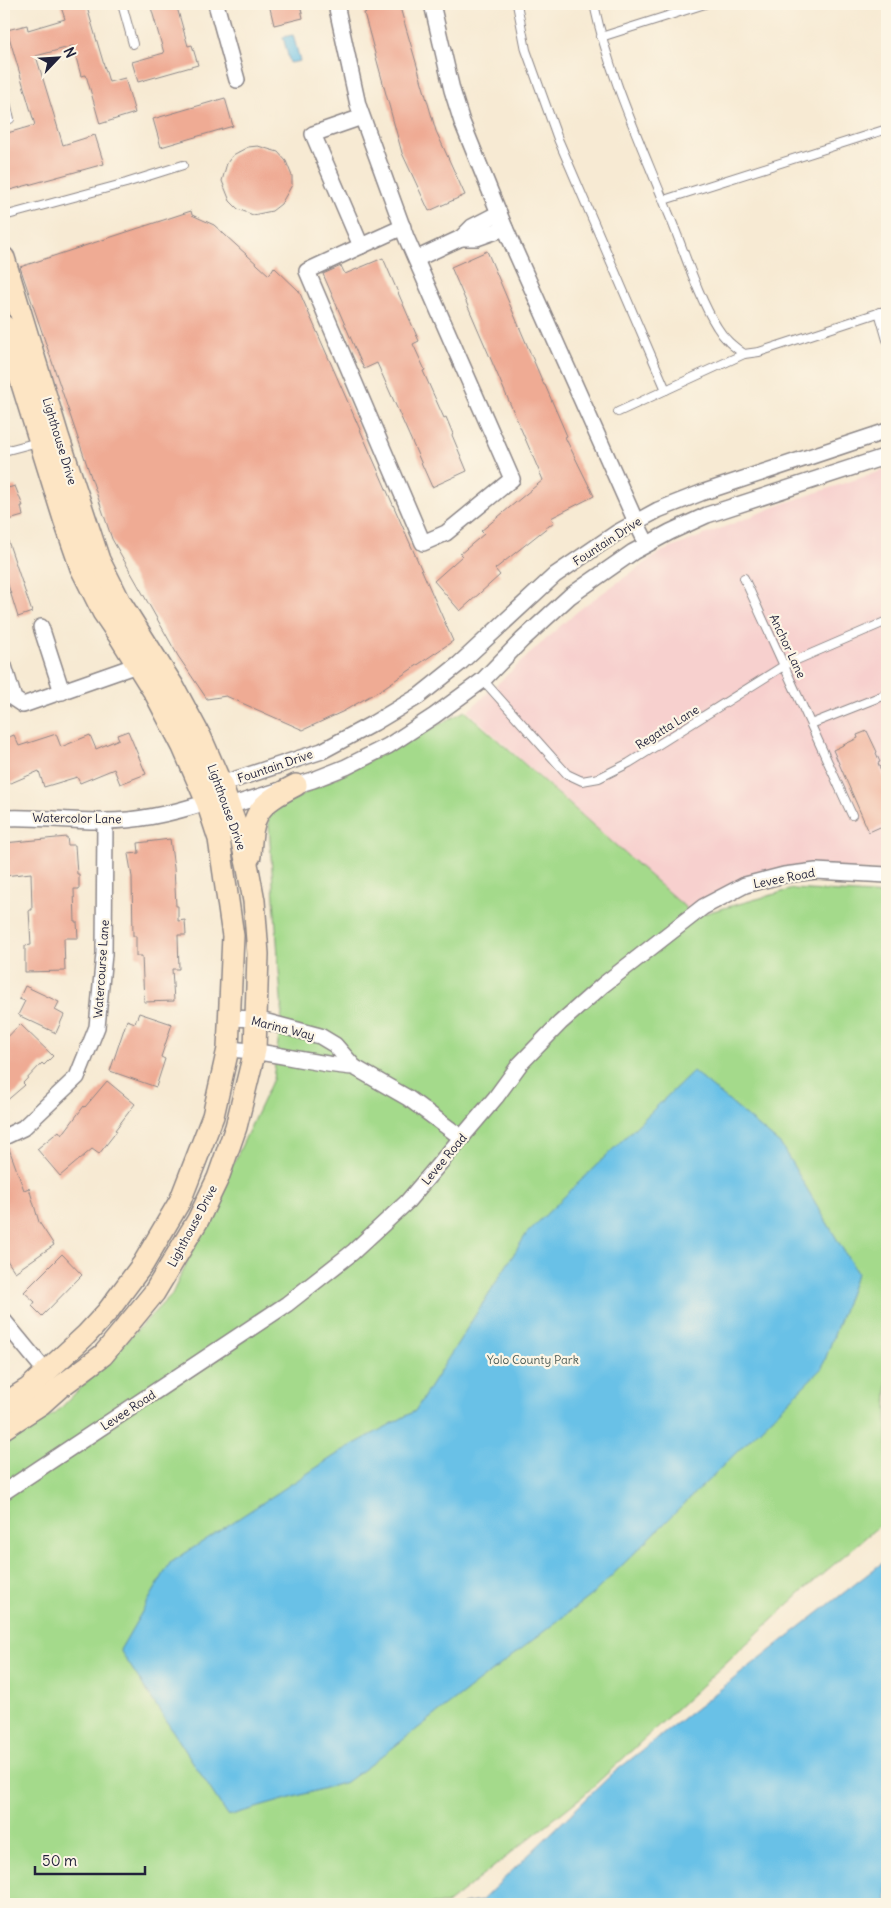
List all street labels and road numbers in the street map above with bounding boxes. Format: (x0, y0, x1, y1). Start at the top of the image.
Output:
street label: Lighthouse Drive (40, 395, 80, 487)
street label: Fountain Drive (570, 513, 644, 569)
street label: Anchor Lane (767, 612, 809, 680)
street label: Regatta Lane (633, 702, 701, 752)
street label: Fountain Drive (235, 746, 315, 786)
street label: Lighthouse Drive (204, 762, 250, 852)
street label: Watercolor Lane (32, 810, 122, 826)
street label: Levee Road (752, 865, 816, 891)
street label: Watercourse Lane (90, 919, 112, 1019)
street label: Marina Way (250, 1013, 316, 1043)
street label: Levee Road (418, 1130, 470, 1188)
street label: Lighthouse Drive (164, 1182, 220, 1270)
street label: Levee Road (98, 1387, 158, 1433)

